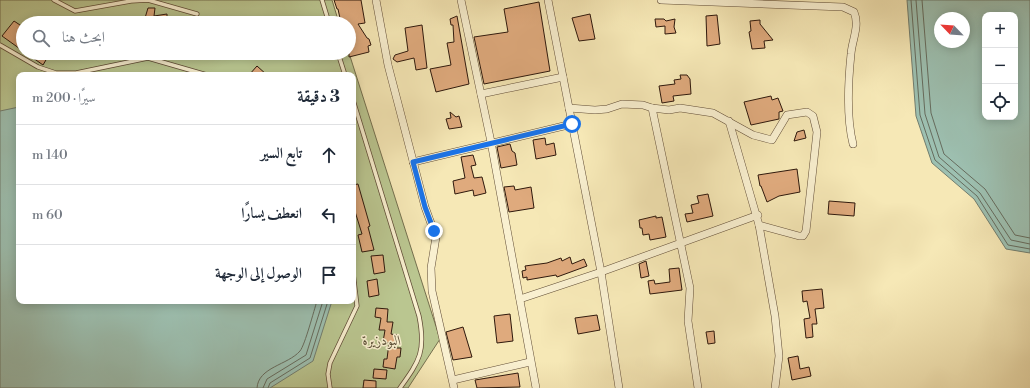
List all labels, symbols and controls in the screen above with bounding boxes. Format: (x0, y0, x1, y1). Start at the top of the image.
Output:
north arrow (934, 12, 970, 48)
map controls (982, 12, 1018, 120)
button: + (982, 12, 1018, 48)
search box (16, 16, 356, 60)
icon: search (30, 27, 52, 49)
text: ابحث هنا (62, 28, 105, 47)
button: − (982, 48, 1018, 84)
button: locate (982, 84, 1018, 120)
text: 3 دقيقة (297, 86, 340, 108)
text: سيرًا · 200 m (32, 90, 96, 106)
route start (563, 115, 581, 133)
text: تابع السير (260, 144, 302, 163)
icon: ahead (318, 144, 340, 166)
text: 140 m (32, 147, 68, 163)
text: انعطف يسارًا (241, 204, 302, 223)
icon: left (318, 204, 340, 226)
text: 60 m (32, 207, 63, 223)
route end (425, 222, 443, 240)
text: الوصول إلى الوجهة (215, 264, 302, 283)
icon: arrive (318, 264, 340, 286)
park label: البودزيرة (362, 332, 401, 350)

